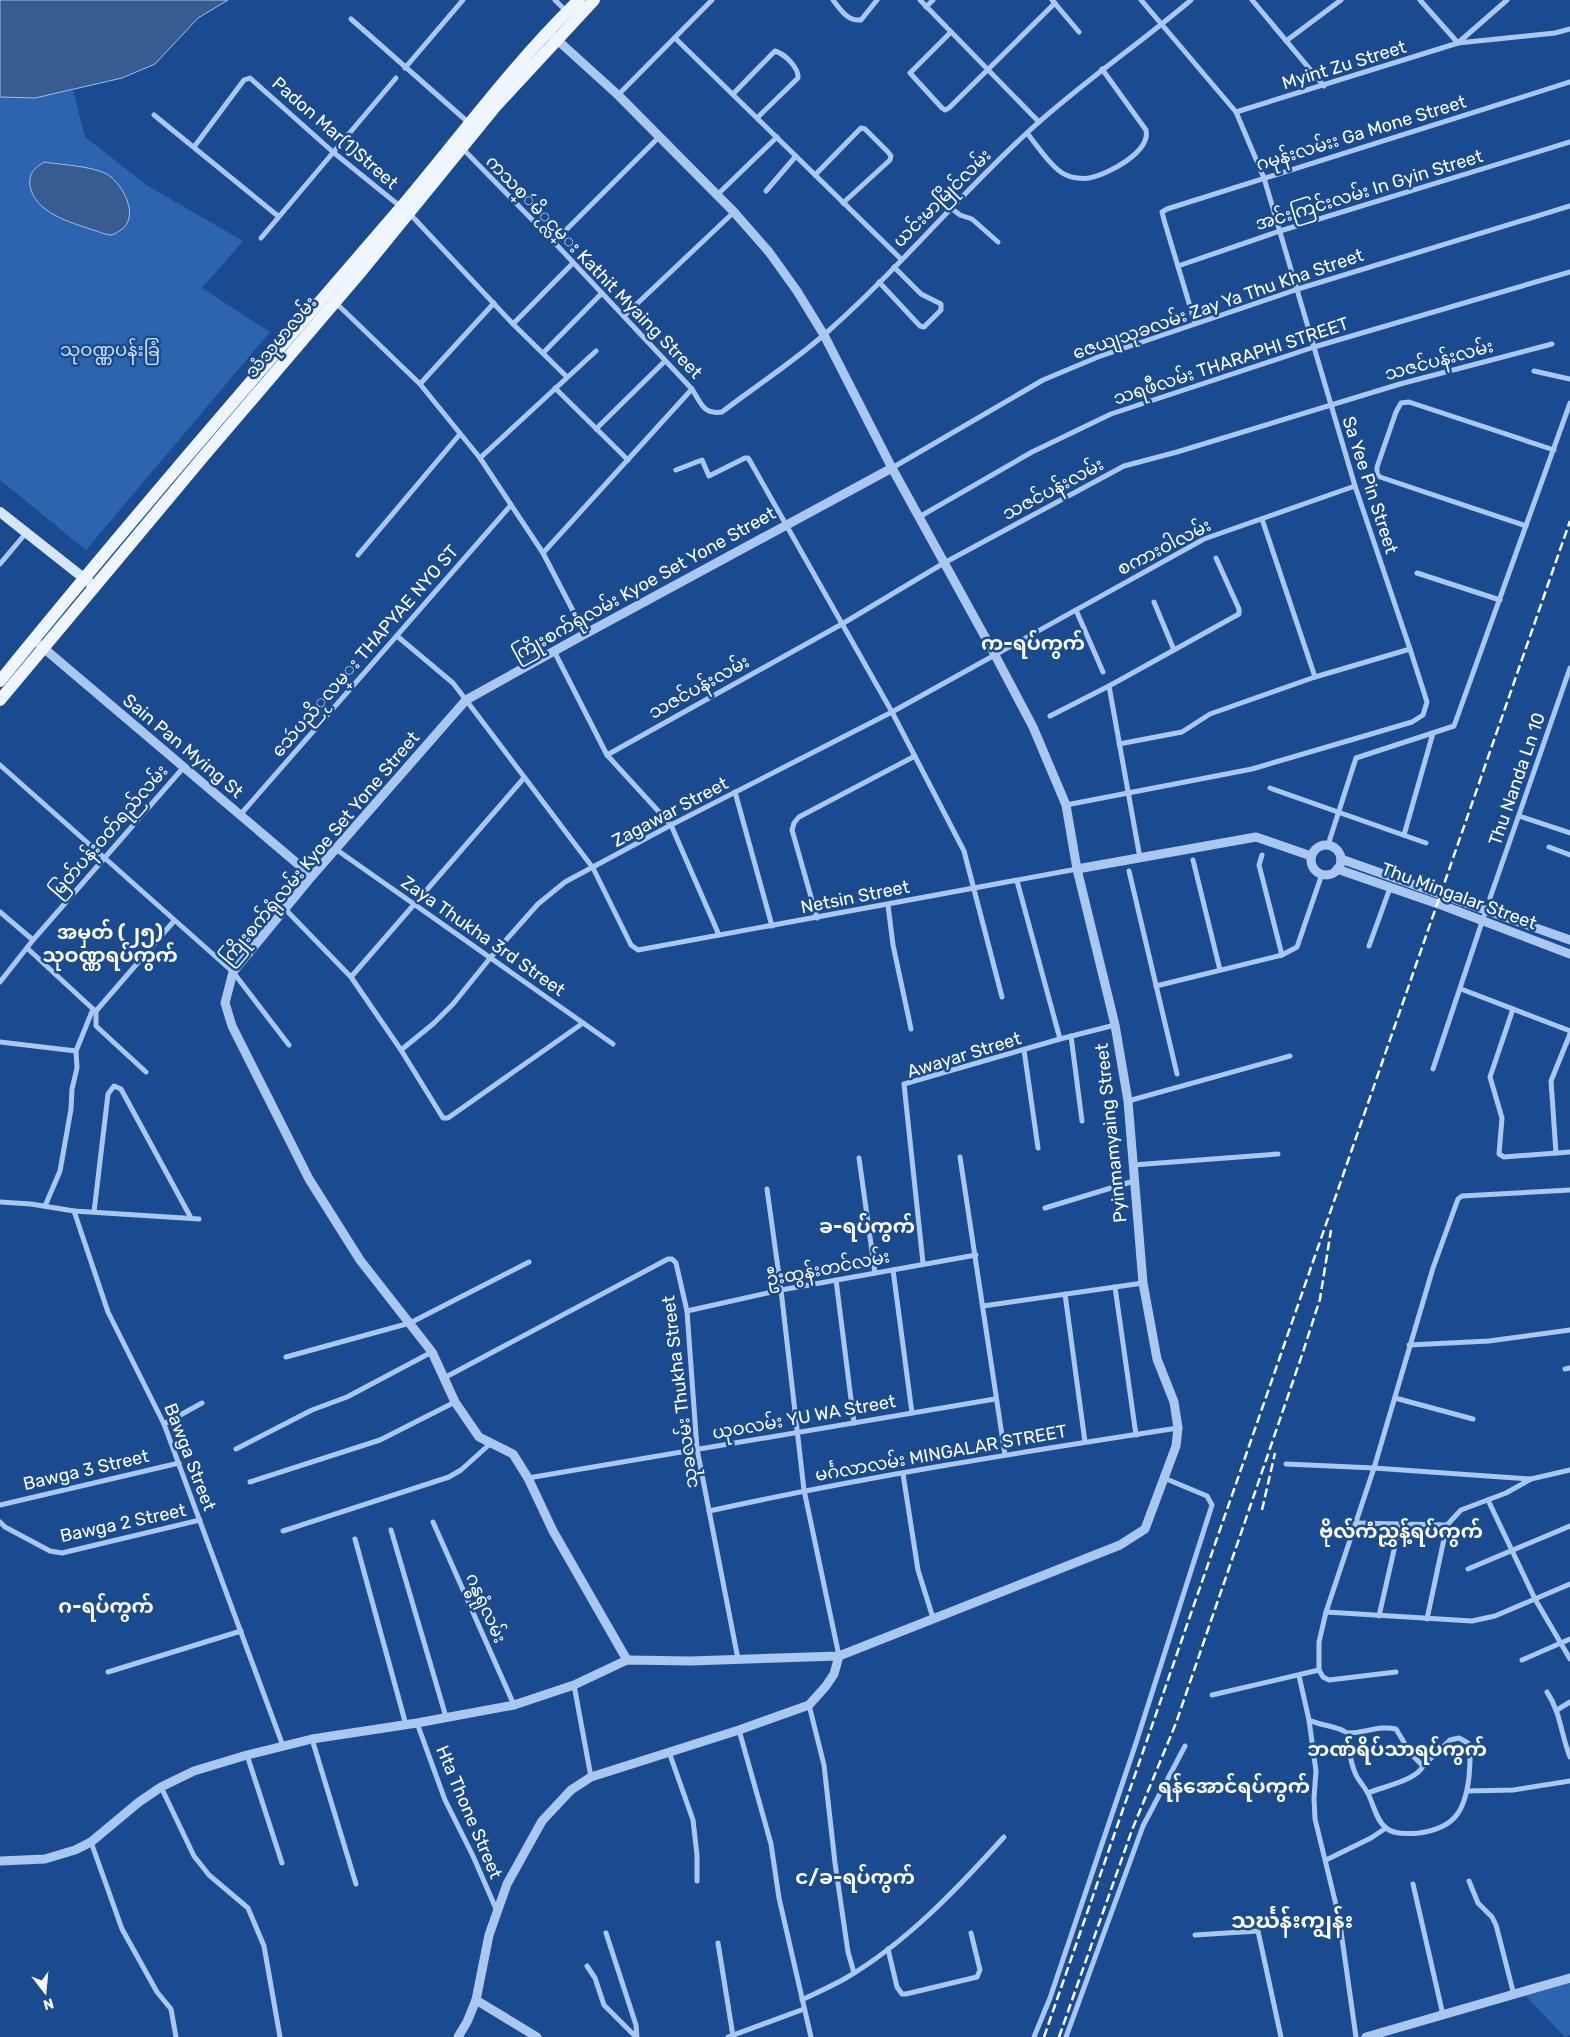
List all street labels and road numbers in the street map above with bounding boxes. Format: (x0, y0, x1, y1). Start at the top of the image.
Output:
street label: Myint Zu Street (1279, 36, 1409, 94)
street label: Padon Mar(1)Street (267, 72, 403, 194)
street label: ဂမုန်းလမ်းး Ga Mone Street (1253, 89, 1470, 179)
street label: ယင်းမာမြိုင်လမ်း (886, 142, 999, 255)
street label: အင်းကြင်းလမ်း In Gyin Street (1252, 143, 1487, 239)
street label: ကသစ္ဴမိႂင္လမ္း Kathit Myaing Street (478, 149, 709, 386)
street label: ဇေယျသုခလမ်း Zay Ya Thu Kha Street (1069, 242, 1368, 368)
street label: သံသုမာလမ်း (239, 290, 324, 385)
street label: သရဖီလမ်း THARAPHI STREET (1110, 310, 1353, 413)
street label: သဇင်ပန်းလမ်း (1382, 333, 1497, 389)
street label: Sa Yee Pin Street (1337, 414, 1403, 556)
street label: သဇင်ပန်းလမ်း (998, 451, 1109, 528)
street label: ကြိုးစက်ရုံလမ်း Kyoe Set Yone Street (507, 500, 781, 669)
street label: စကားဝါလမ်း (1112, 512, 1215, 580)
street label: သေဴပညိႂလမ္း THAPYAE NYO ST (265, 538, 466, 764)
street label: သဇင်ပန်းလမ်း (644, 649, 755, 727)
street label: Sain Pan Mying St (118, 689, 248, 803)
street label: Thu Nanda Ln 10 (1484, 710, 1550, 848)
street label: ကြိုးစက်ရုံလမ်း Kyoe Set Yone Street (214, 725, 427, 972)
street label: မြတ်ပန်းဝတ်ရည်လမ်း (44, 759, 176, 904)
street label: Zagawar Street (608, 772, 732, 852)
street label: Thu Mingalar Street (1378, 858, 1540, 934)
street label: Zaya Thukha 3rd Street (397, 871, 569, 1001)
street label: Netsin Street (799, 876, 911, 918)
street label: Awayar Street (904, 1027, 1024, 1083)
street label: Pyinmamyaing Street (1091, 1042, 1131, 1224)
street label: ဦးထွန်းတင်လမ်း (764, 1243, 892, 1295)
street label: သုခလမ်း Thukha Street (655, 1294, 707, 1490)
street label: ယုဝလမ်း YU WA Street (710, 1388, 898, 1448)
street label: Bawga Street (159, 1400, 221, 1514)
street label: မင်္ဂလာလမ်း MINGALAR STREET (813, 1418, 1069, 1486)
street label: Bawga 3 Street (21, 1445, 151, 1495)
street label: Bawga 2 Street (58, 1499, 188, 1547)
street label: ဂန္ဓရုံလမ်း (457, 1569, 513, 1648)
street label: Hta Thone Street (431, 1742, 507, 1882)

